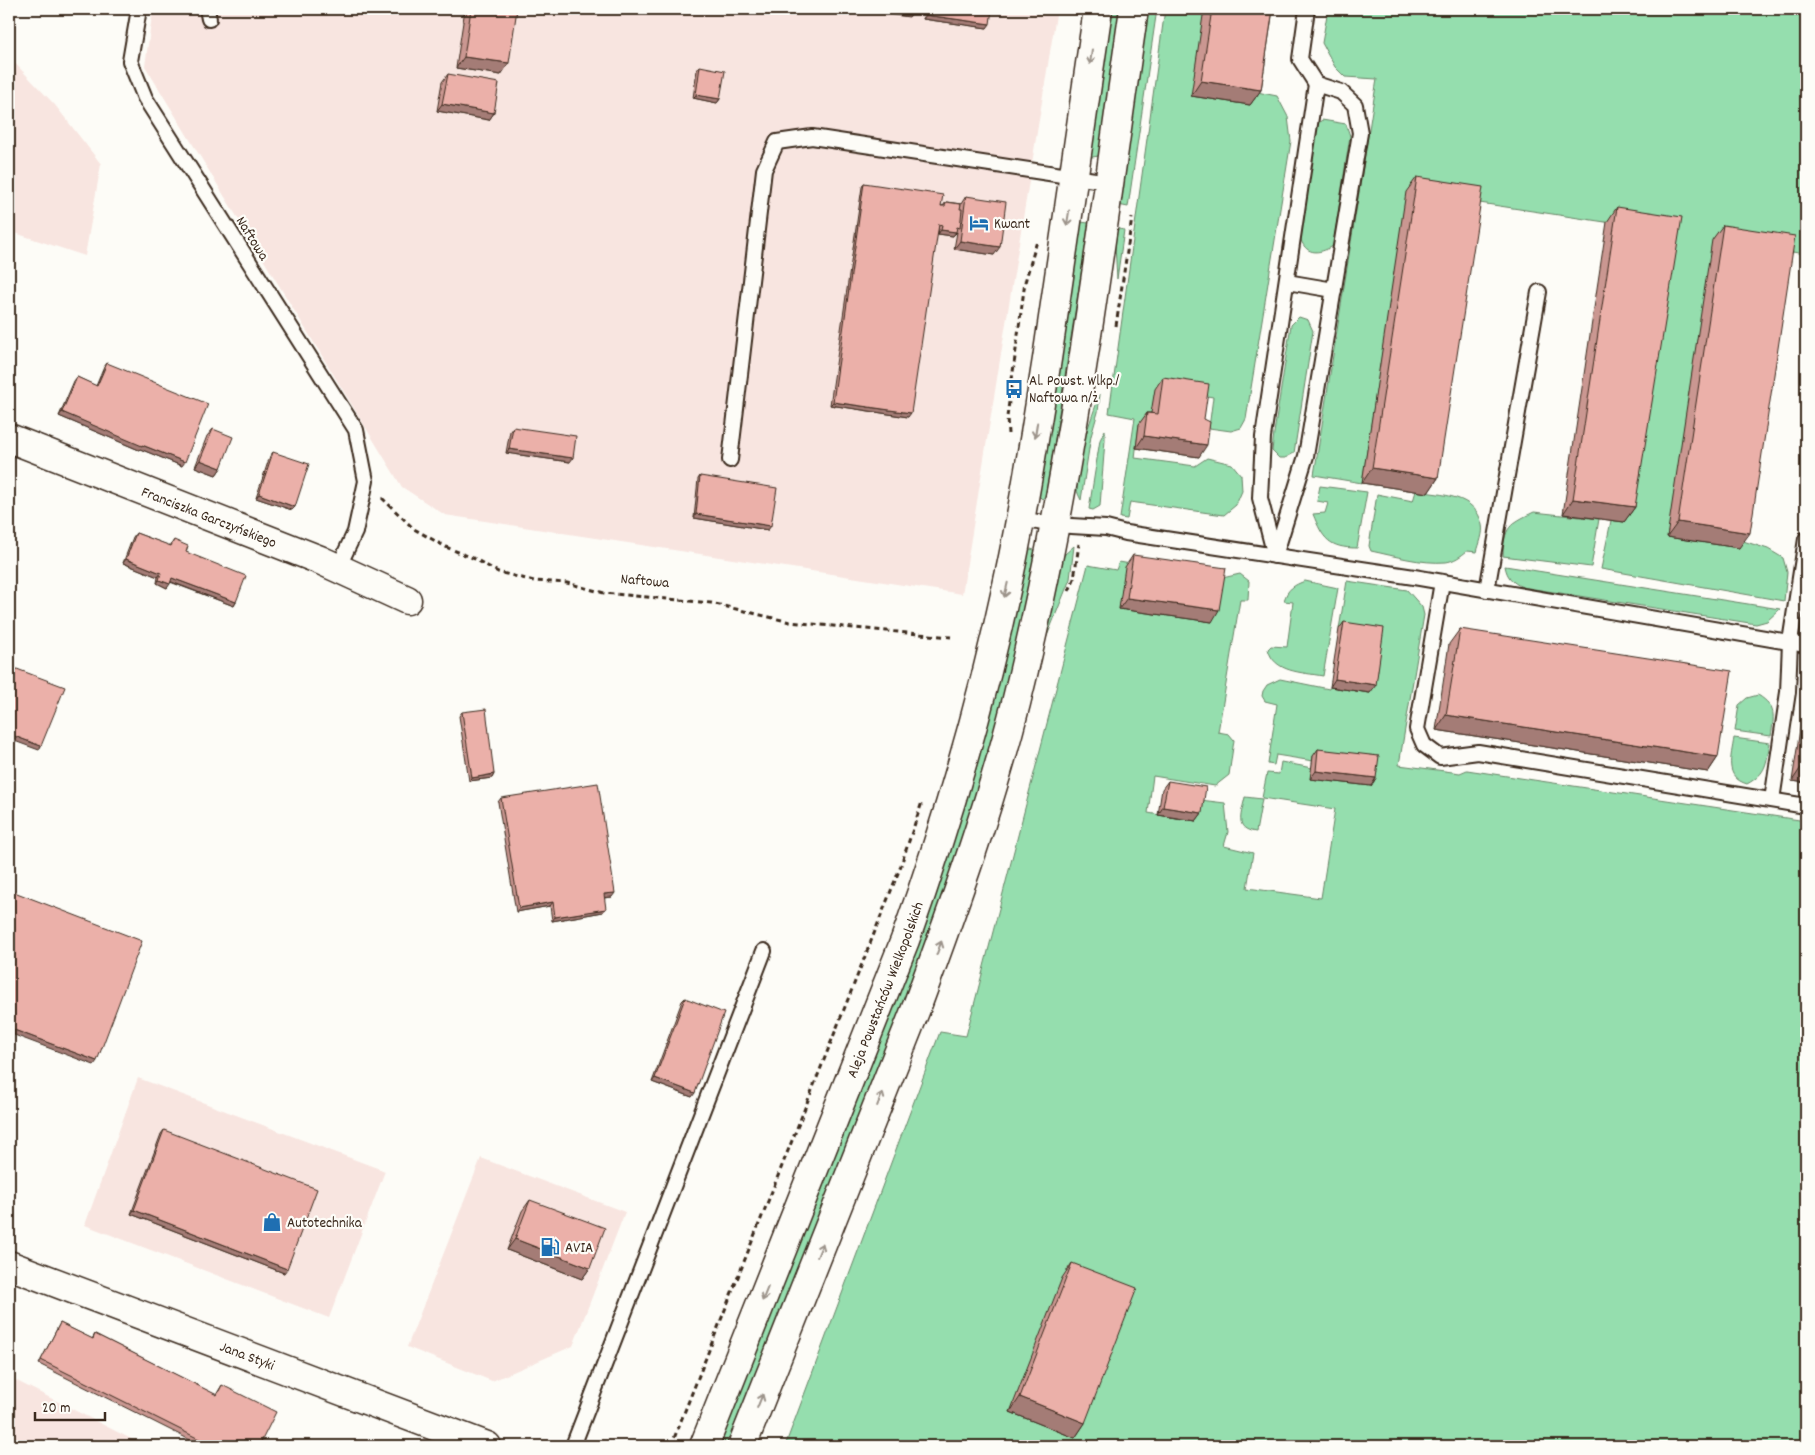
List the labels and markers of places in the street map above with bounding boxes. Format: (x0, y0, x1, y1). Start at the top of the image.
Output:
hotel icon: Kwant (968, 212, 990, 234)
place label: Kwant (994, 214, 1031, 236)
place label: Al. Powst. Wlkp./ Naftowa n/ż (1029, 371, 1120, 410)
bus stop icon: Al. Powst. Wlkp./ Naftowa n/ż (1003, 378, 1025, 400)
shop icon: Autotechnika (261, 1211, 283, 1233)
place label: Autotechnika (287, 1213, 363, 1235)
fuel station icon: AVIA (539, 1236, 561, 1258)
place label: AVIA (565, 1238, 593, 1260)

